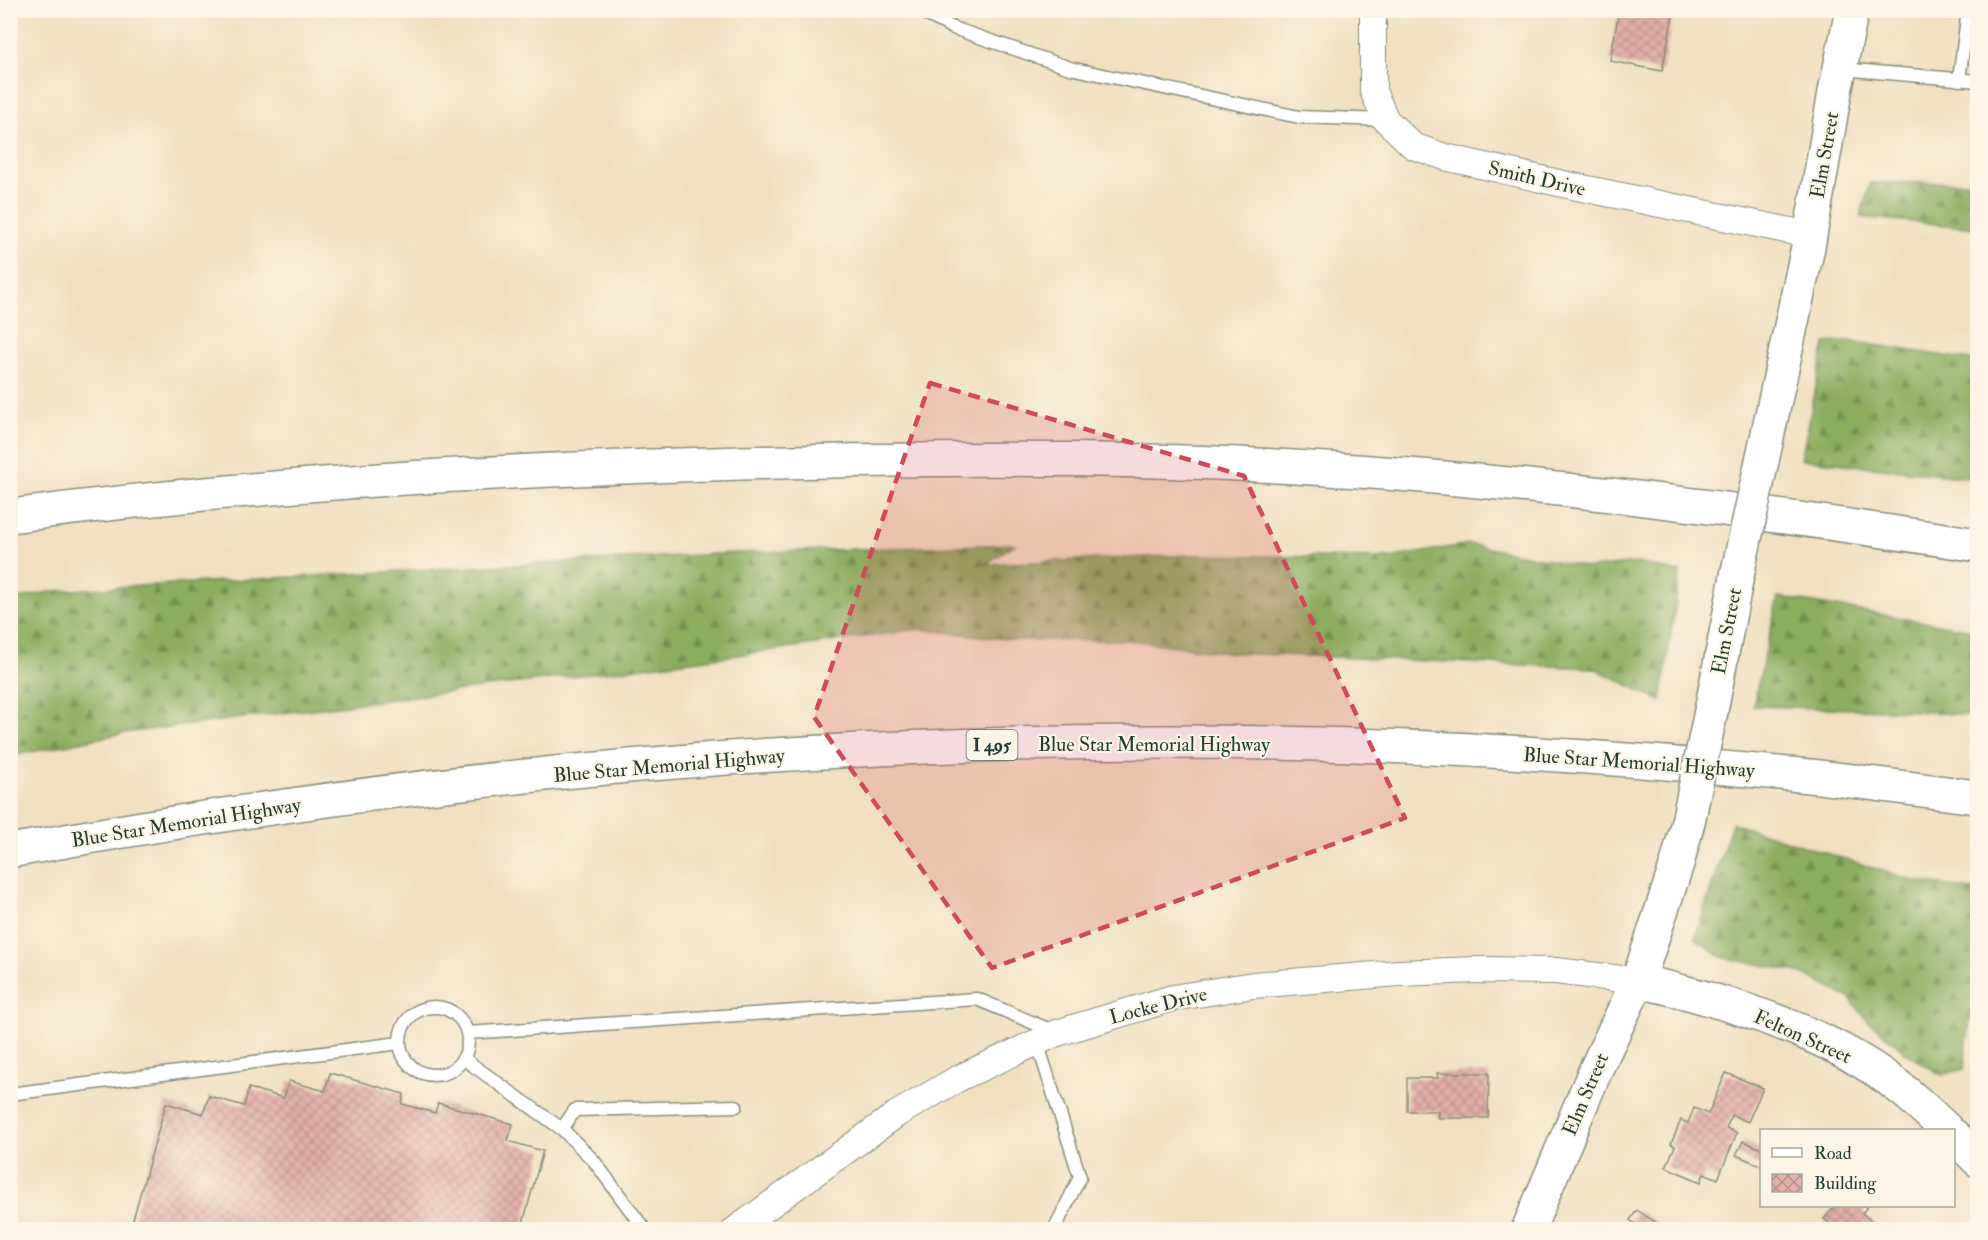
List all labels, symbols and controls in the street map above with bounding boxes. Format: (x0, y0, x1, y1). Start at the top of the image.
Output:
street label: Elm Street (1805, 109, 1844, 200)
street label: Smith Drive (1486, 155, 1588, 202)
street label: Elm Street (1706, 585, 1747, 676)
road number: I 495 (966, 730, 1018, 760)
street label: Blue Star Memorial Highway (1038, 732, 1271, 757)
street label: Blue Star Memorial Highway (1522, 742, 1757, 783)
street label: Blue Star Memorial Highway (552, 743, 787, 788)
street label: Blue Star Memorial Highway (69, 792, 304, 853)
street label: Locke Drive (1107, 981, 1210, 1030)
street label: Felton Street (1750, 1004, 1856, 1069)
street label: Elm Street (1557, 1049, 1614, 1139)
legend (1760, 1129, 1955, 1207)
text: Road (1814, 1142, 1852, 1165)
text: Building (1814, 1172, 1877, 1195)

